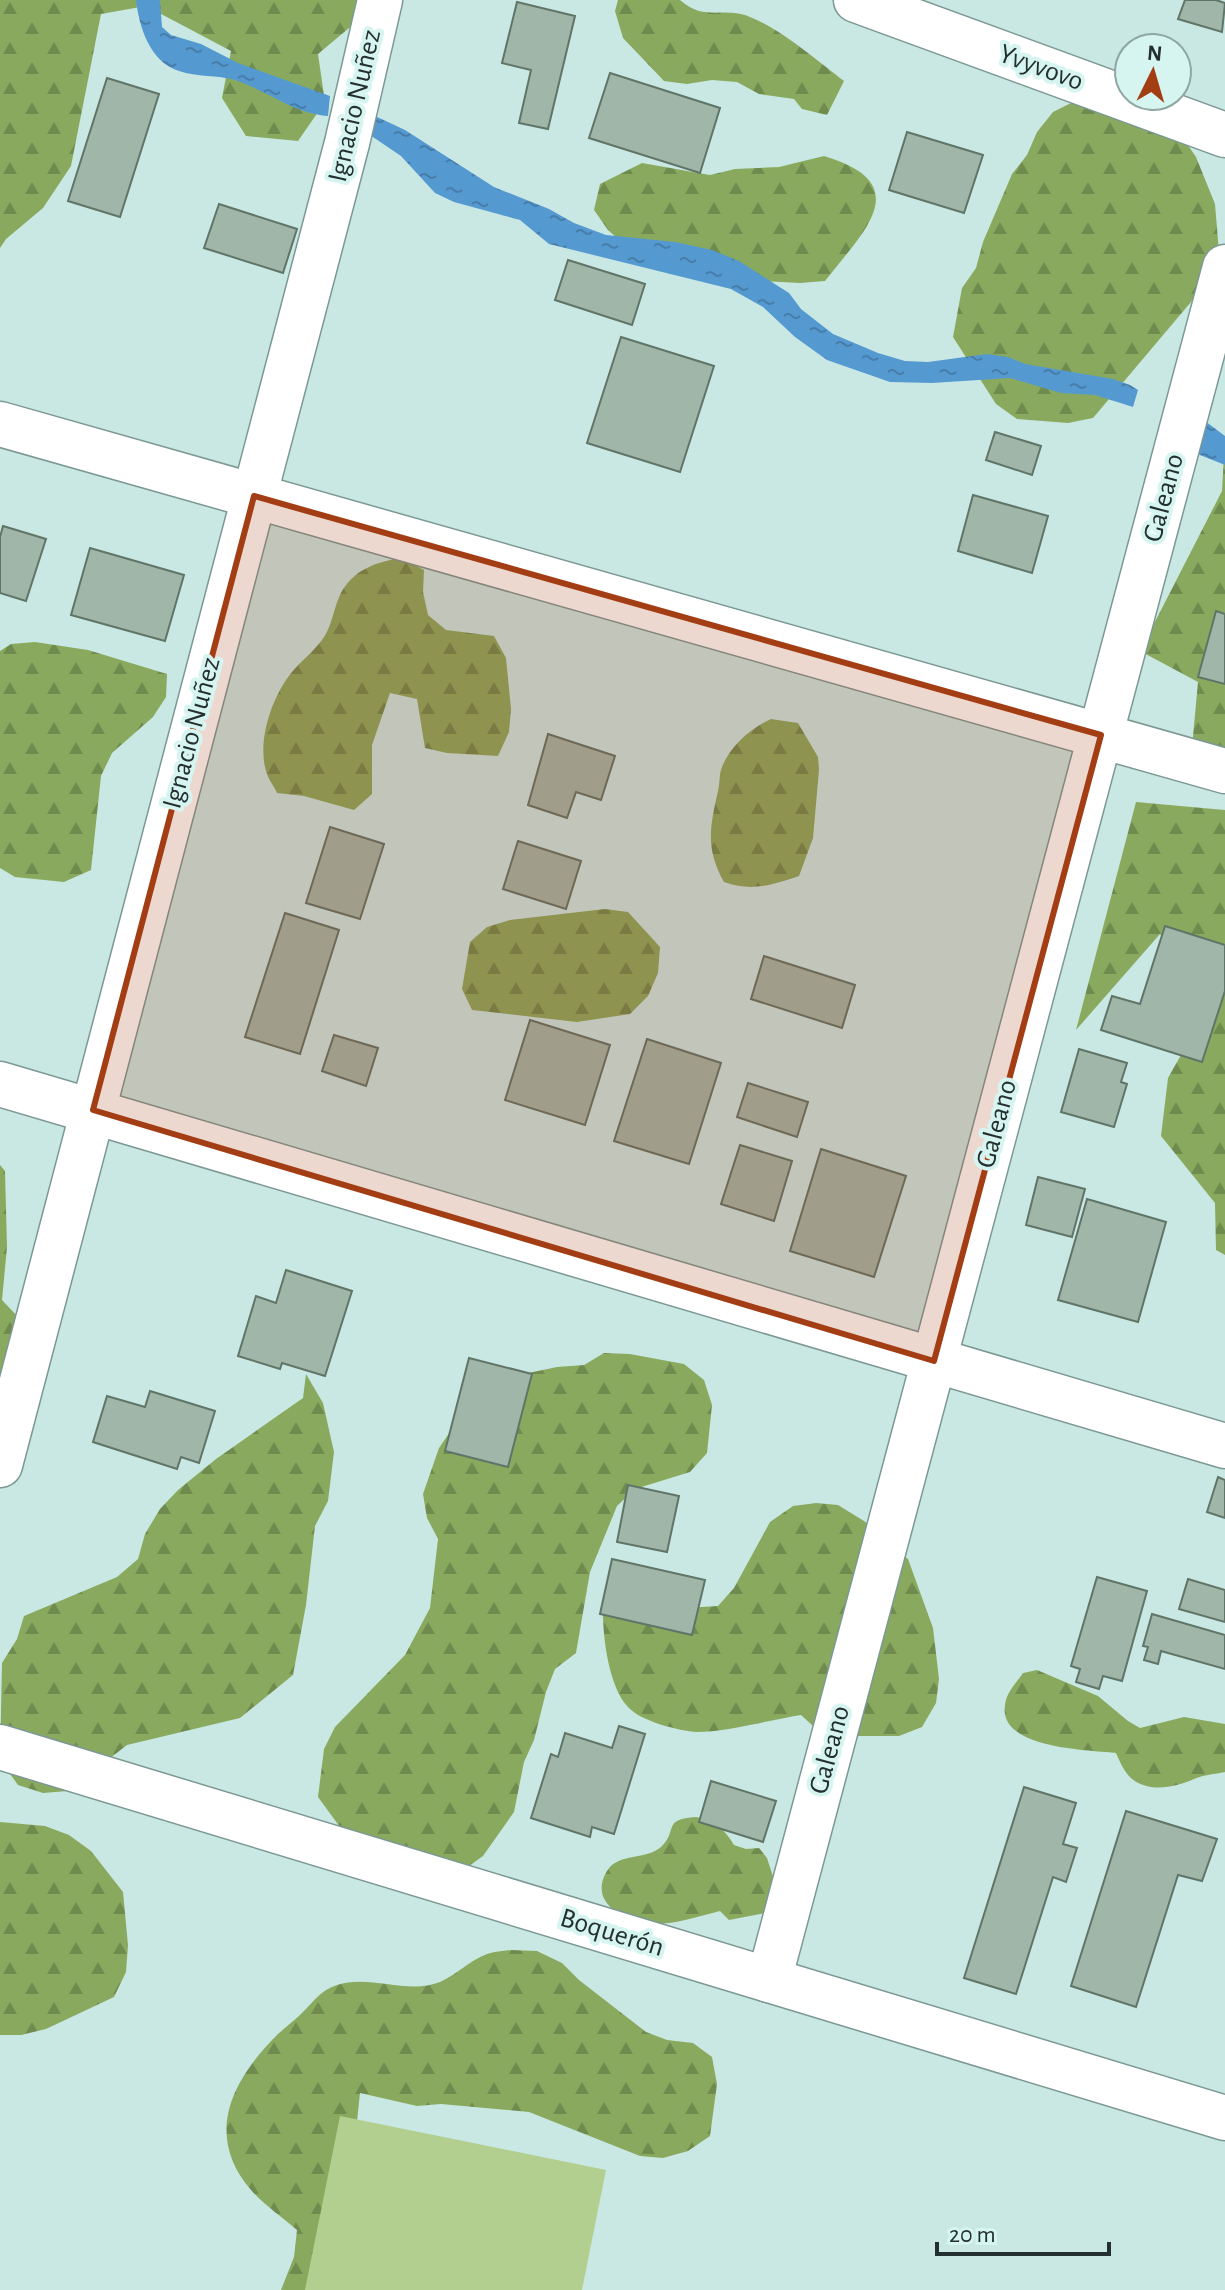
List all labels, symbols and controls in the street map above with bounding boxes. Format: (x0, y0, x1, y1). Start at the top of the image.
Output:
street label: Ignacio Nuñez (324, 27, 386, 185)
north arrow (1113, 32, 1193, 112)
street label: Yvyvovo (995, 40, 1087, 96)
text: N (1146, 41, 1163, 65)
street label: Galeano (1139, 451, 1189, 545)
street label: Ignacio Nuñez (158, 654, 226, 812)
street label: Galeano (972, 1077, 1022, 1171)
street label: Galeano (805, 1703, 855, 1797)
street label: Boquerón (557, 1904, 667, 1962)
scale bar (937, 2206, 1109, 2256)
text: 20 m (949, 2223, 996, 2247)

